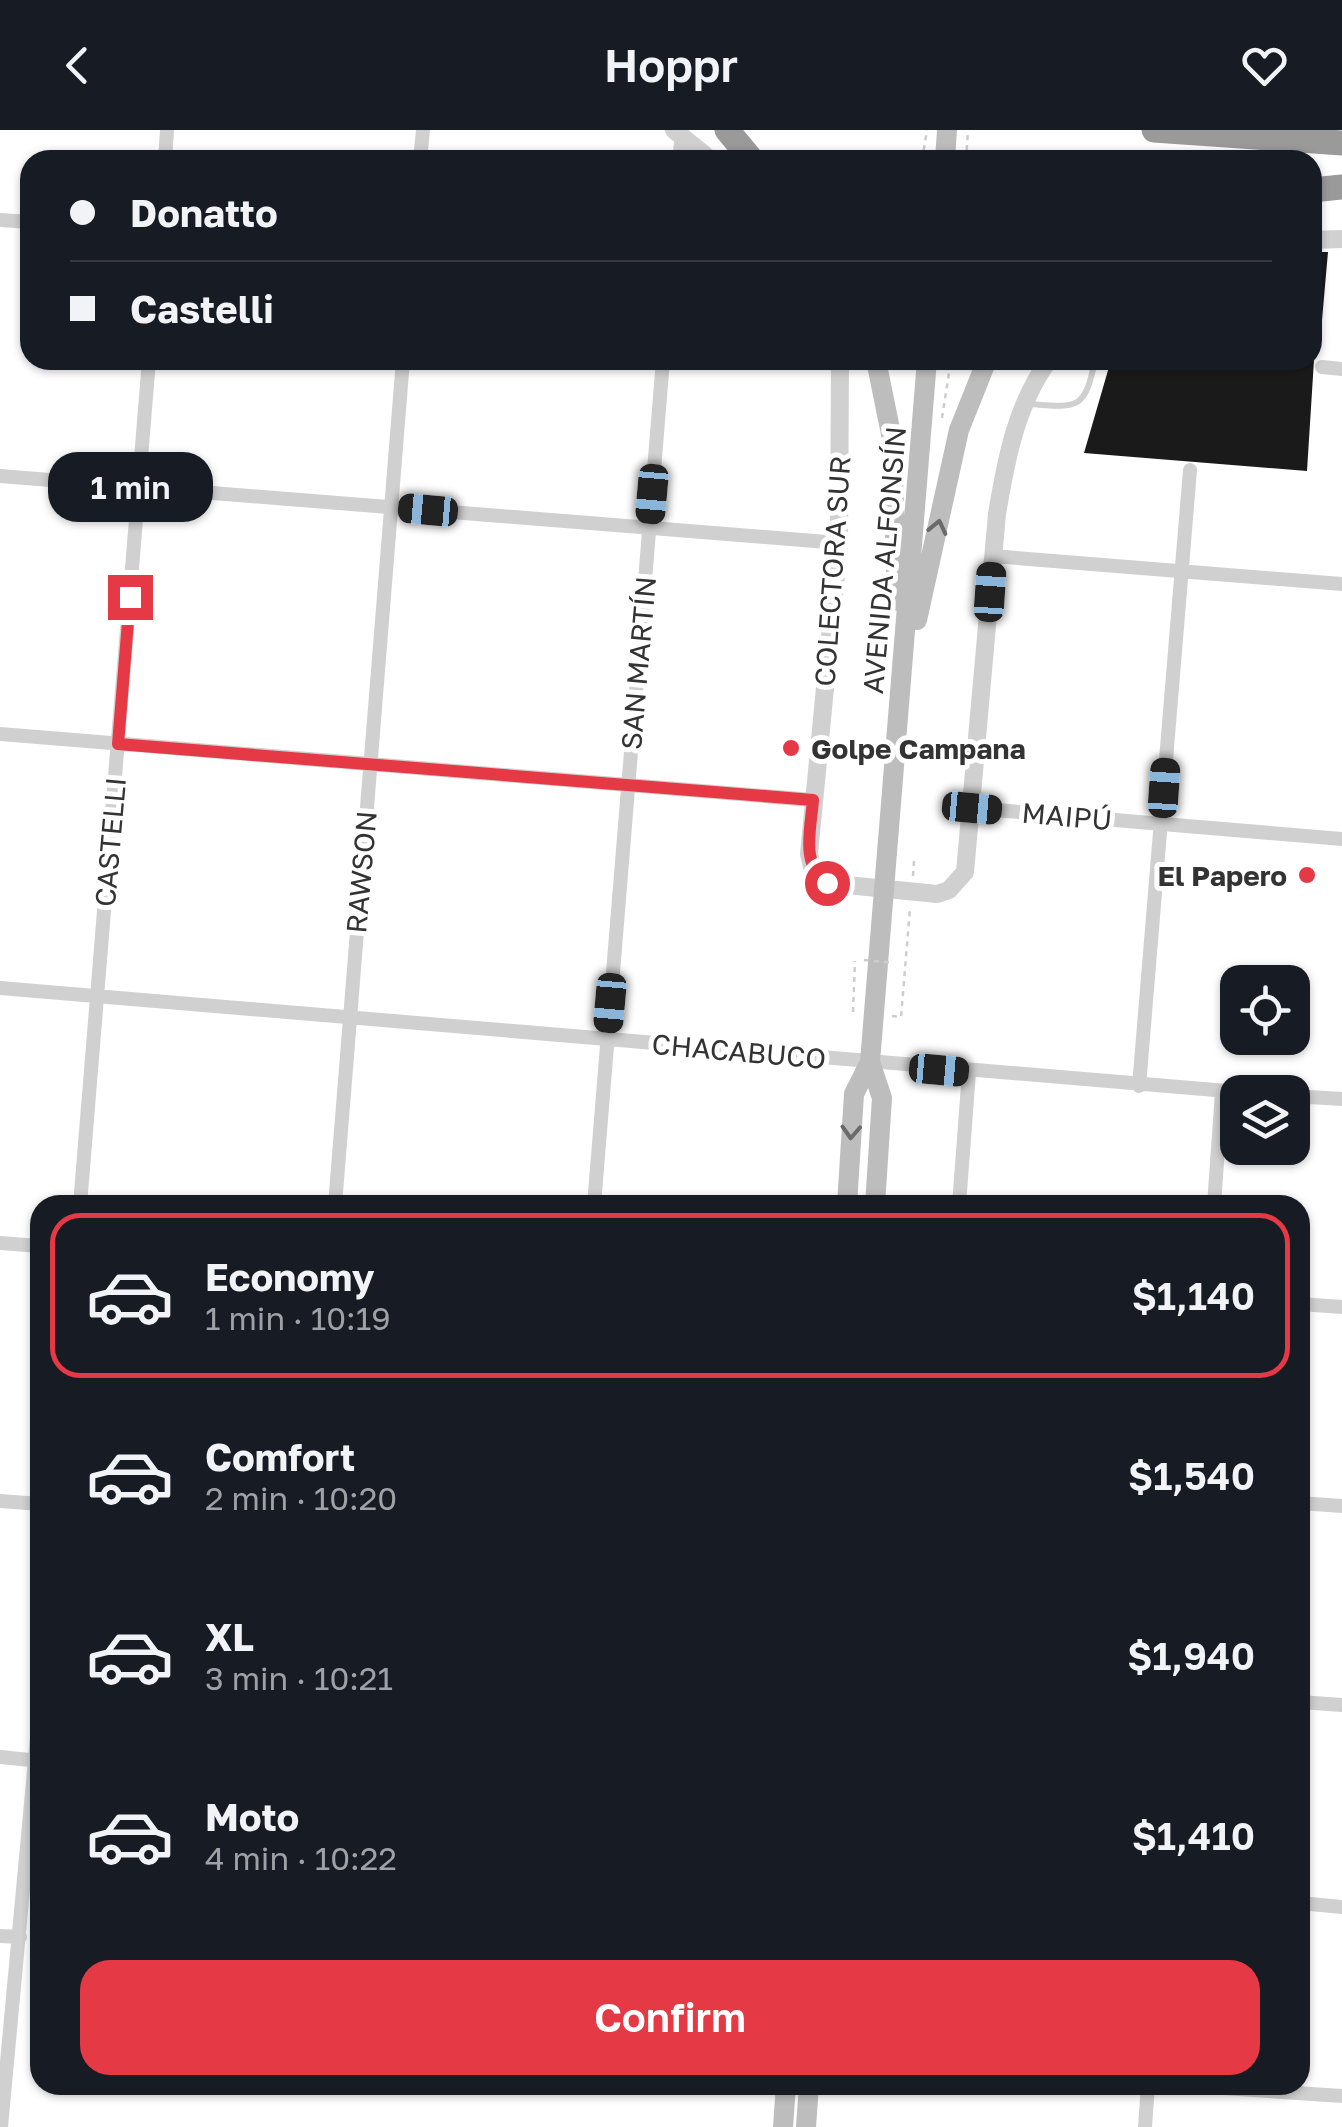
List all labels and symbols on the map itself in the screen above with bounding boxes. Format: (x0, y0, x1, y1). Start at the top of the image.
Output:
street label: AVENIDA ALFONSÍN (856, 425, 912, 695)
callout: 1 min (48, 452, 212, 522)
street label: COLECTORA SUR (807, 455, 857, 687)
car (634, 463, 670, 525)
car (397, 492, 459, 528)
one-way arrow (926, 519, 947, 536)
car (973, 561, 1007, 623)
route end (108, 575, 153, 620)
street label: SAN MARTÍN (614, 575, 662, 751)
place label: Golpe Campana (811, 732, 1026, 765)
marker: Golpe Campana (780, 737, 802, 759)
car (1147, 757, 1181, 819)
street label: CASTELLI (88, 776, 132, 908)
car (941, 790, 1003, 826)
street label: MAIPÚ (1021, 796, 1113, 836)
street label: RAWSON (339, 809, 383, 935)
place label: El Papero (1158, 859, 1287, 892)
route start (805, 861, 850, 906)
marker: El Papero (1296, 864, 1318, 886)
car (592, 972, 628, 1034)
street label: CHACABUCO (651, 1027, 827, 1075)
car (908, 1052, 970, 1088)
one-way arrow (841, 1124, 862, 1140)

